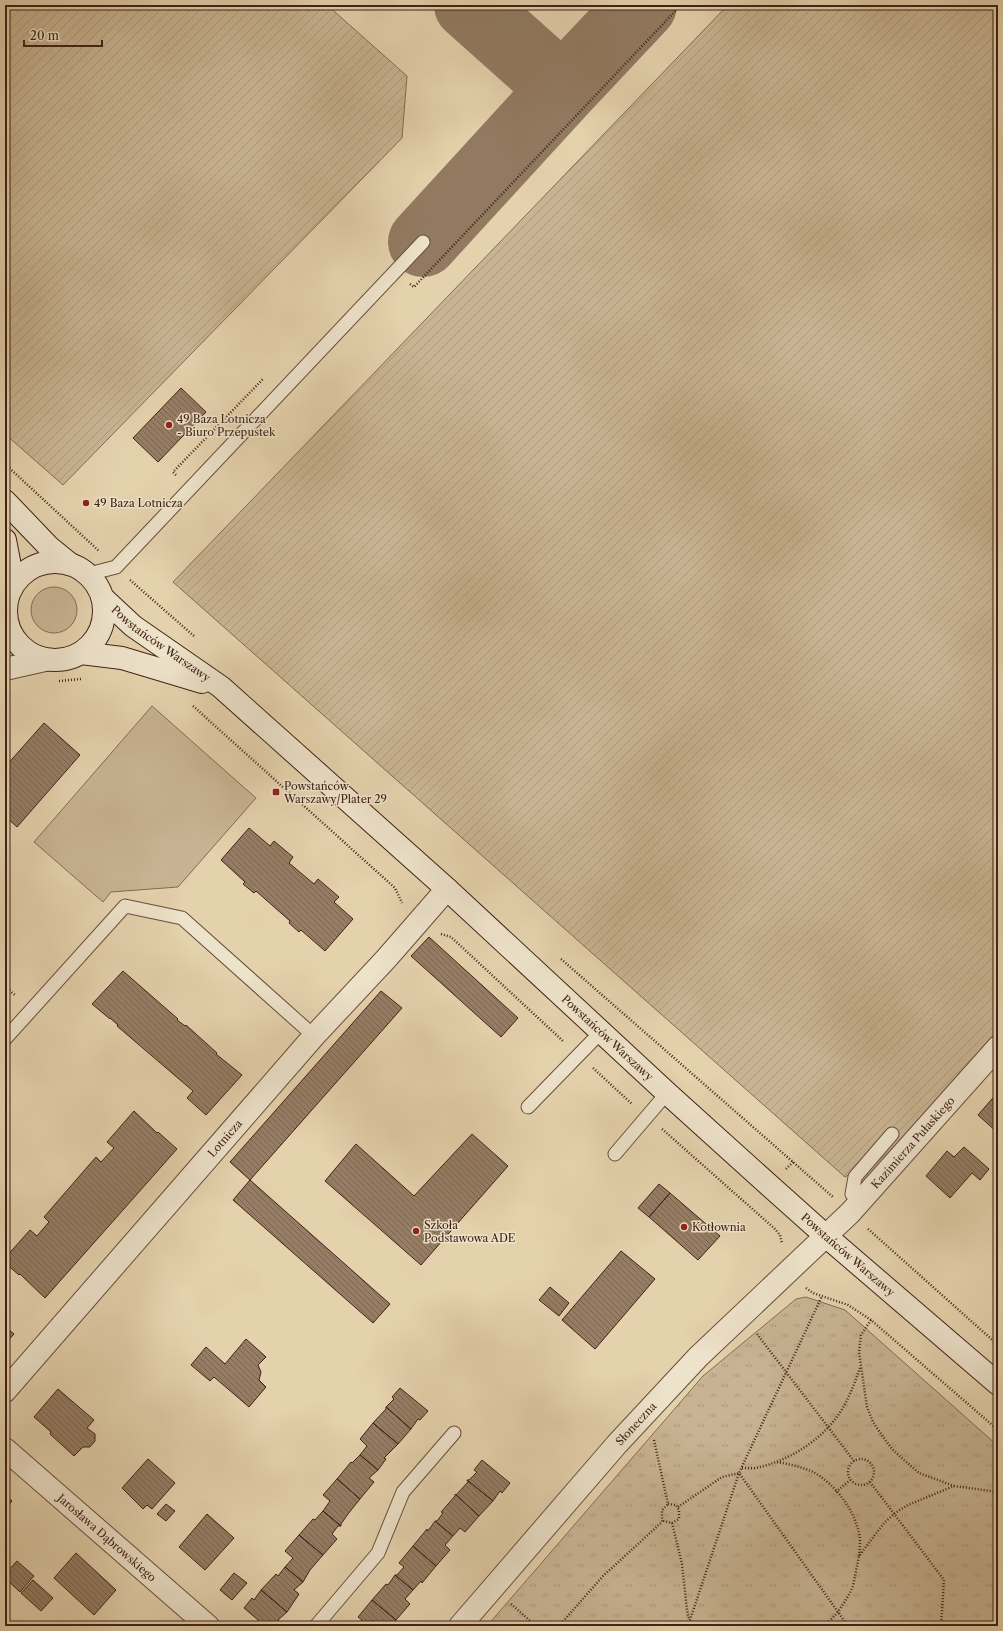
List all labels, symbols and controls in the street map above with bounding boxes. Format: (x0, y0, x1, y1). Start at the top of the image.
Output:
scale bar (24, 22, 102, 48)
text: 20 m (30, 28, 59, 43)
place label: 49 Baza Lotnicza - Biuro Przepustek (177, 412, 276, 439)
marker: 49 Baza Lotnicza - Biuro Przepustek (164, 420, 174, 430)
place label: 49 Baza Lotnicza (94, 496, 183, 510)
marker: 49 Baza Lotnicza (81, 498, 91, 508)
street label: Powstańców Warszawy (109, 602, 214, 685)
place label: Powstańców Warszawy/Plater 29 (283, 779, 387, 806)
marker: Powstańców Warszawy/Plater 29 (271, 787, 281, 797)
street label: Powstańców Warszawy (559, 992, 657, 1084)
street label: Kazimierza Pułaskiego (868, 1093, 958, 1191)
street label: Lotnicza (205, 1116, 245, 1160)
street label: Powstańców Warszawy (798, 1210, 898, 1300)
place label: Szkoła Podstawowa ADE (424, 1218, 516, 1245)
place label: Kotłownia (692, 1220, 746, 1234)
marker: Kotłownia (679, 1222, 689, 1232)
marker: Szkoła Podstawowa ADE (411, 1226, 421, 1236)
street label: Słoneczna (612, 1399, 659, 1448)
street label: Jarosława Dąbrowskiego (53, 1490, 159, 1585)

